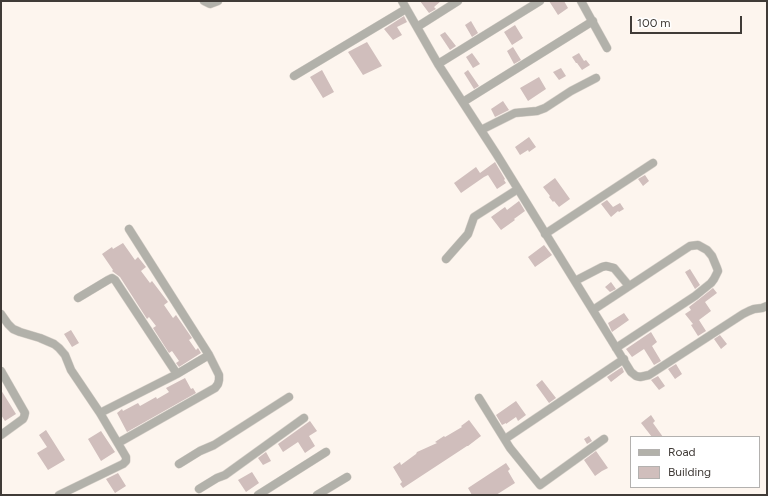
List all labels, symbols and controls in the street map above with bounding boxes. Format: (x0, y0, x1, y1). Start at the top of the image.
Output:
scale bar (632, 8, 744, 34)
text: 100 m (637, 16, 671, 30)
legend (630, 436, 760, 488)
text: Road (668, 445, 696, 459)
text: Building (668, 465, 711, 479)

